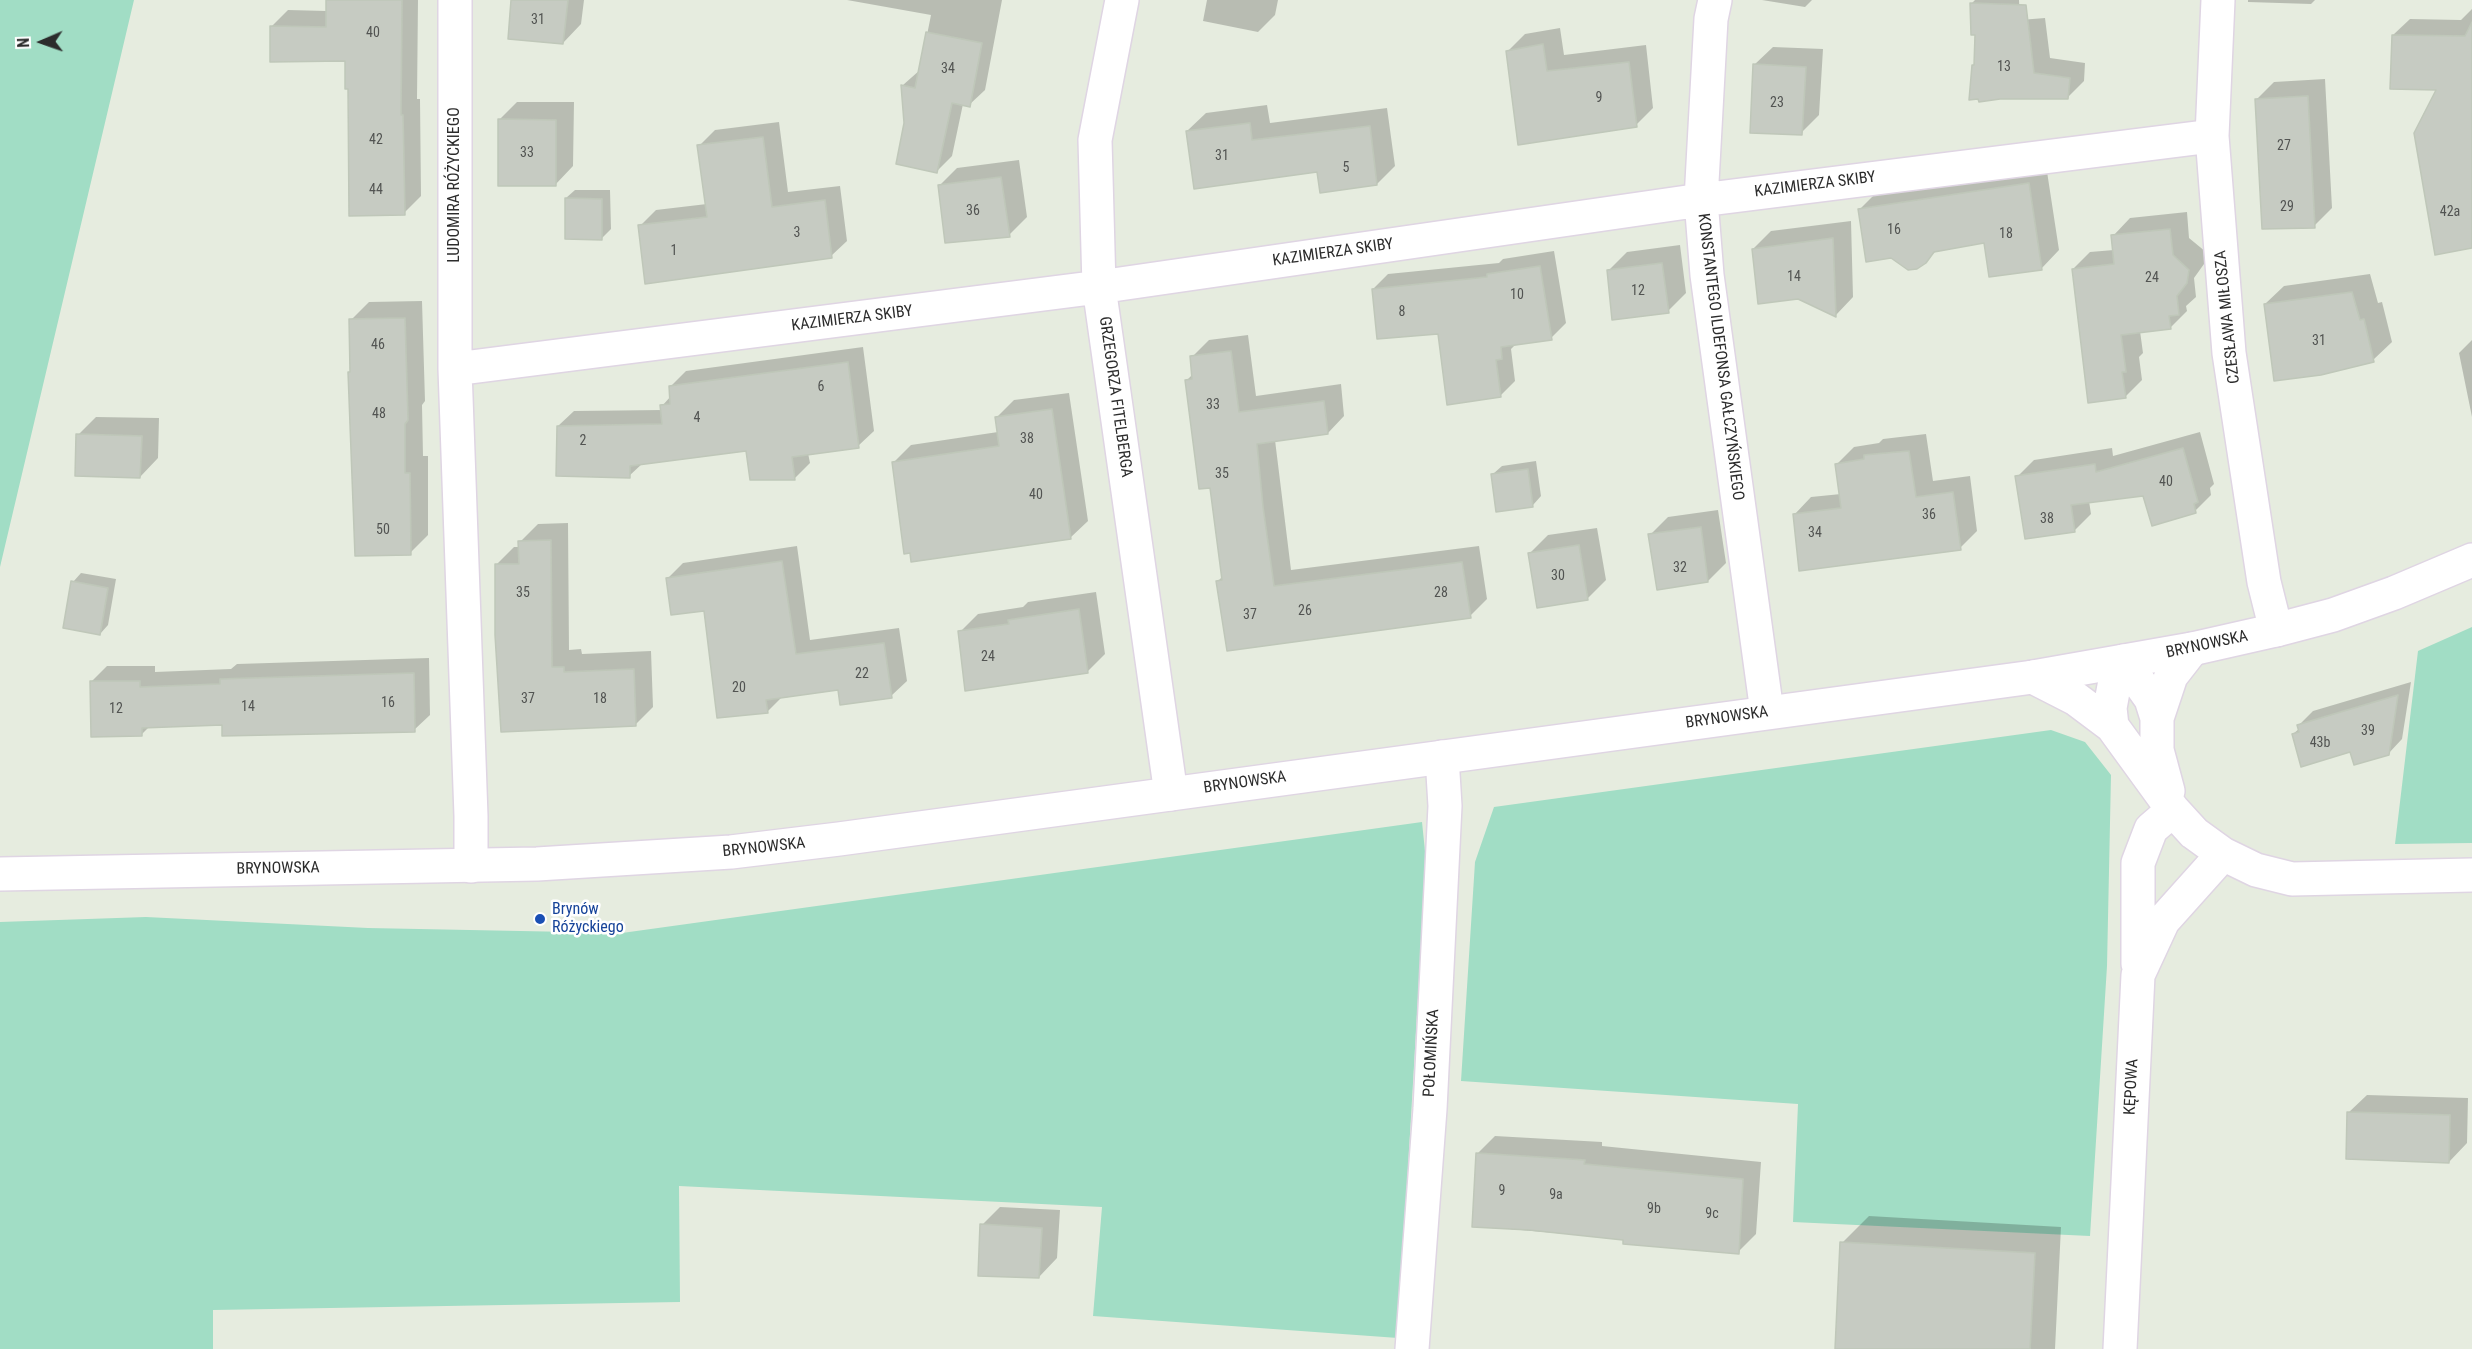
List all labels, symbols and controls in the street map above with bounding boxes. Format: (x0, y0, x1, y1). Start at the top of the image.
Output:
north arrow (12, 12, 72, 72)
house number: 31 (531, 12, 545, 28)
house number: 40 (366, 25, 380, 41)
text: N (14, 37, 33, 48)
house number: 13 (1997, 59, 2011, 75)
house number: 34 (941, 61, 955, 77)
house number: 9 (1596, 90, 1602, 106)
house number: 23 (1770, 95, 1784, 111)
street label: LUDOMIRA RÓŻYCKIEGO (445, 107, 465, 263)
house number: 42 (369, 132, 383, 148)
house number: 27 (2277, 138, 2291, 154)
house number: 33 (520, 145, 534, 161)
house number: 31 (1215, 148, 1229, 164)
house number: 5 (1343, 160, 1349, 176)
street label: KAZIMIERZA SKIBY (1753, 168, 1877, 202)
house number: 44 (369, 182, 383, 198)
house number: 29 (2280, 199, 2294, 215)
house number: 36 (966, 203, 980, 219)
house number: 42a (2440, 204, 2460, 220)
street label: KONSTANTEGO ILDEFONSA GAŁCZYŃSKIEGO (1693, 212, 1747, 502)
house number: 16 (1887, 222, 1901, 238)
house number: 3 (794, 225, 800, 241)
house number: 18 (1999, 226, 2013, 242)
street label: KAZIMIERZA SKIBY (1271, 235, 1395, 271)
house number: 1 (671, 243, 677, 259)
street label: CZESŁAWA MIŁOSZA (2211, 249, 2245, 385)
house number: 14 (1787, 269, 1801, 285)
house number: 24 (2145, 270, 2159, 286)
house number: 12 (1631, 283, 1645, 299)
house number: 10 (1510, 287, 1524, 303)
street label: KAZIMIERZA SKIBY (790, 302, 914, 336)
house number: 8 (1399, 304, 1405, 320)
street label: GRZEGORZA FITELBERGA (1094, 315, 1136, 479)
house number: 31 (2312, 333, 2326, 349)
house number: 46 (371, 337, 385, 353)
house number: 6 (818, 379, 824, 395)
house number: 33 (1206, 397, 1220, 413)
house number: 48 (372, 406, 386, 422)
house number: 4 (694, 410, 700, 426)
house number: 38 (1020, 431, 1034, 447)
house number: 2 (580, 433, 586, 449)
house number: 35 (1215, 466, 1229, 482)
house number: 40 (2159, 474, 2173, 490)
house number: 40 (1029, 487, 1043, 503)
house number: 36 (1922, 507, 1936, 523)
house number: 38 (2040, 511, 2054, 527)
house number: 50 (376, 522, 390, 538)
house number: 34 (1808, 525, 1822, 541)
house number: 32 (1673, 560, 1687, 576)
house number: 30 (1551, 568, 1565, 584)
house number: 35 (516, 585, 530, 601)
house number: 28 (1434, 585, 1448, 601)
house number: 26 (1298, 603, 1312, 619)
house number: 37 (1243, 607, 1257, 623)
street label: BRYNOWSKA (2164, 627, 2250, 663)
house number: 24 (981, 649, 995, 665)
house number: 22 (855, 666, 869, 682)
house number: 20 (732, 680, 746, 696)
house number: 37 (521, 691, 535, 707)
house number: 18 (593, 691, 607, 707)
house number: 16 (381, 695, 395, 711)
house number: 14 (241, 699, 255, 715)
house number: 12 (109, 701, 123, 717)
street label: BRYNOWSKA (1684, 703, 1770, 733)
house number: 39 (2361, 723, 2375, 739)
house number: 43b (2310, 735, 2330, 751)
street label: BRYNOWSKA (1202, 768, 1288, 798)
street label: BRYNOWSKA (722, 834, 806, 862)
street label: BRYNOWSKA (236, 859, 320, 879)
place label: Brynów Różyckiego (552, 900, 624, 938)
marker: Brynów Różyckiego (533, 912, 547, 926)
street label: POŁOMIŃSKA (1420, 1009, 1444, 1097)
street label: KĘPOWA (2121, 1058, 2143, 1116)
house number: 9 (1499, 1183, 1505, 1199)
house number: 9a (1549, 1187, 1563, 1203)
house number: 9b (1647, 1201, 1661, 1217)
house number: 9c (1705, 1206, 1719, 1222)

